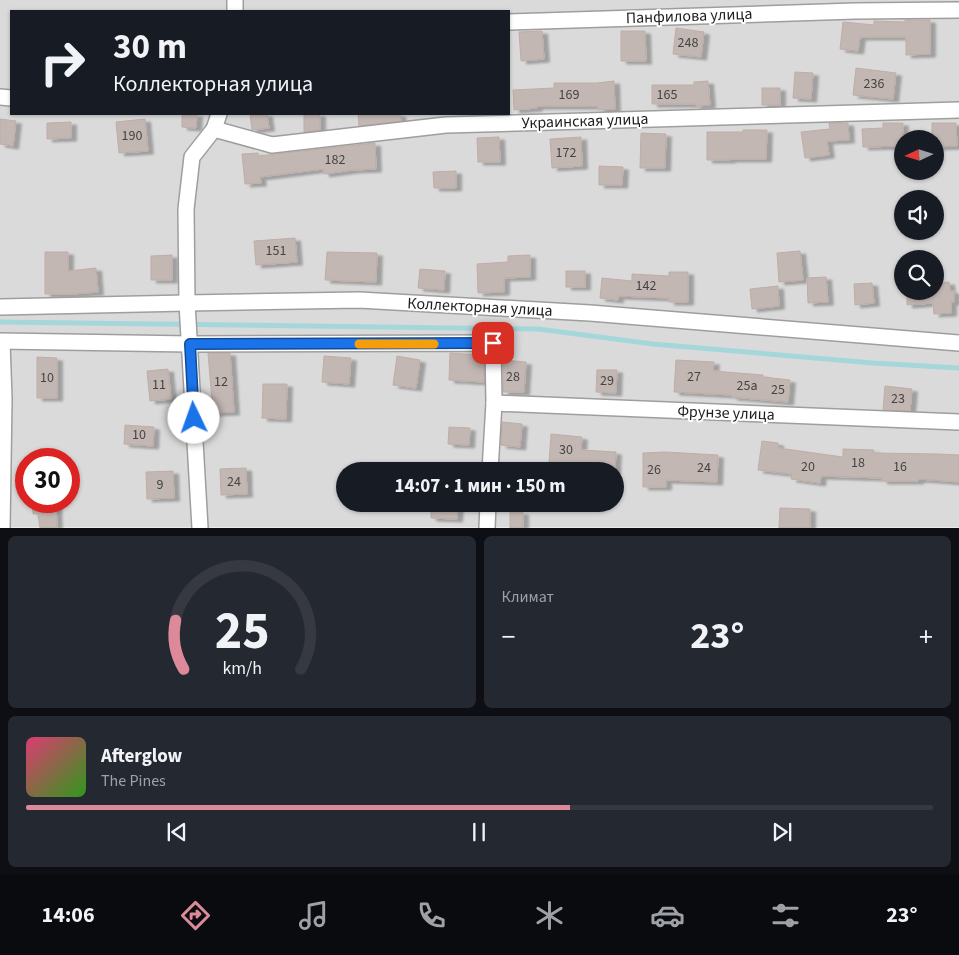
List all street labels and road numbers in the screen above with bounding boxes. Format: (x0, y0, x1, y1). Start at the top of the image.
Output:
street label: Панфилова улица (625, 3, 753, 29)
street label: Украинская улица (521, 108, 649, 134)
street label: Коллекторная улица (407, 292, 553, 322)
street label: Фрунзе улица (677, 400, 775, 426)

